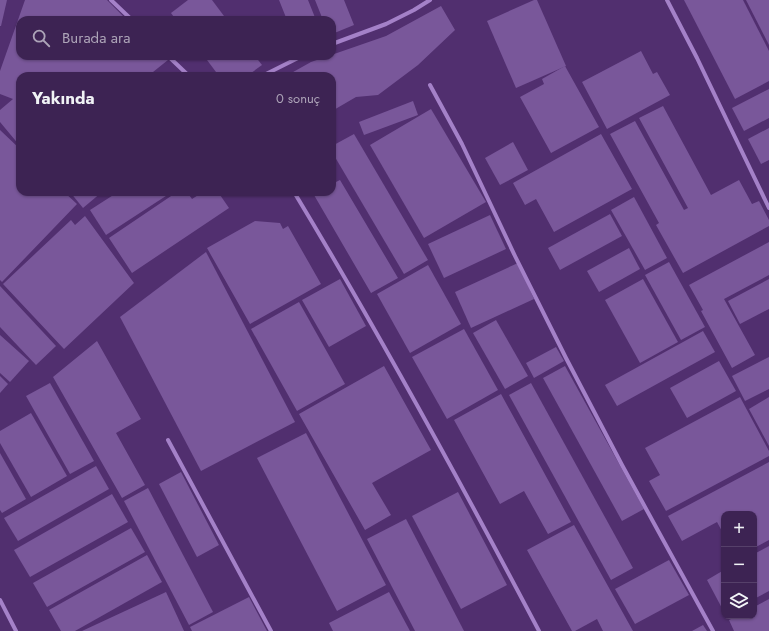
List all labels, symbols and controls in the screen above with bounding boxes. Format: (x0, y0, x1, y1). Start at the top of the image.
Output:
search box (16, 16, 336, 60)
icon: search (30, 27, 52, 49)
text: Burada ara (62, 27, 130, 49)
text: Yakında (32, 86, 95, 110)
text: 0 sonuç (276, 89, 320, 108)
map controls (721, 511, 757, 619)
button: + (721, 511, 757, 547)
button: − (721, 547, 757, 583)
button: layers (721, 583, 757, 619)

